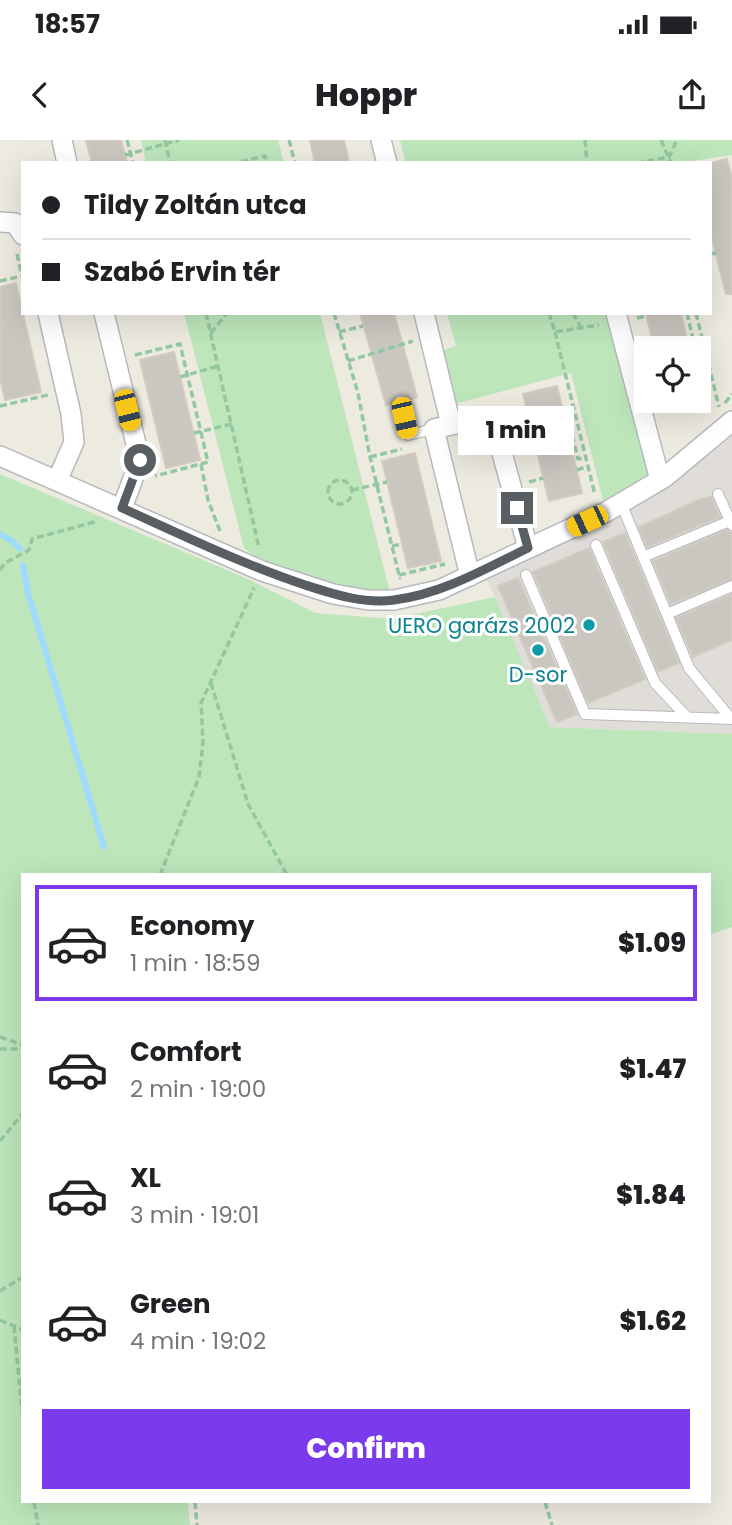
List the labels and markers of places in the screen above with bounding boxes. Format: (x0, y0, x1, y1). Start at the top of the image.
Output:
place label: UERO garázs 2002 (388, 611, 575, 640)
marker: UERO garázs 2002 (581, 617, 597, 633)
marker: D-sor (530, 642, 546, 658)
place label: D-sor (509, 660, 567, 689)

